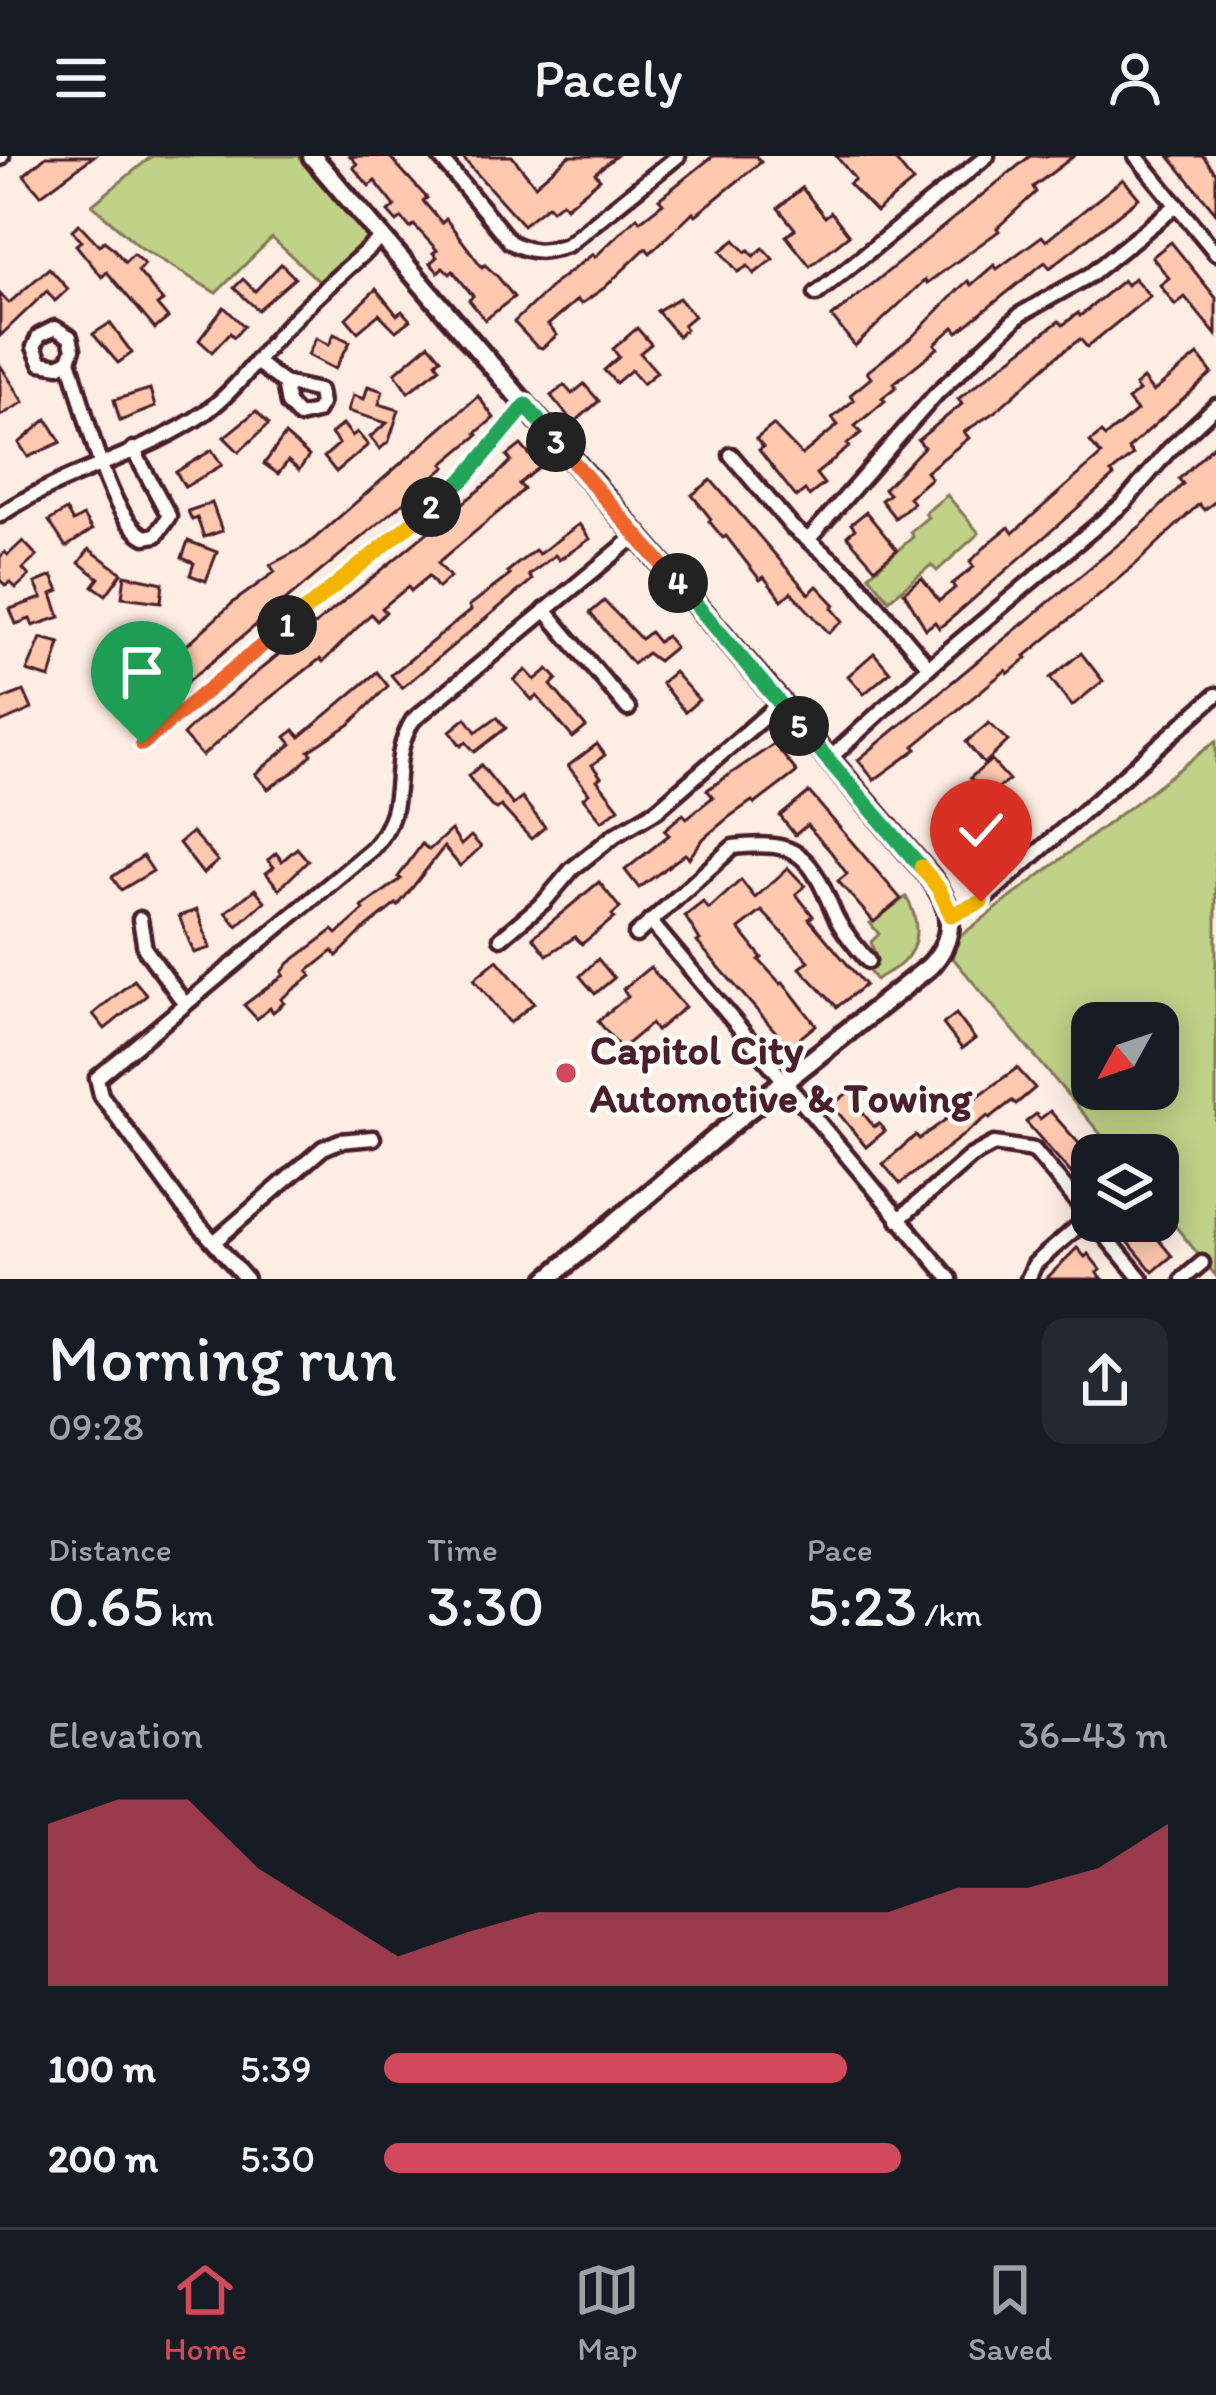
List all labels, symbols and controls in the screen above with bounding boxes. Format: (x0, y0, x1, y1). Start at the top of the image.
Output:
icon: menu (48, 45, 114, 111)
icon: person (1102, 45, 1168, 111)
text: Pacely (533, 46, 683, 111)
pin: 3 (526, 412, 586, 472)
text: 3 (547, 422, 565, 461)
pin: 2 (401, 477, 461, 537)
text: 2 (422, 487, 440, 526)
pin: 4 (648, 553, 708, 613)
text: 4 (668, 563, 688, 602)
pin: 1 (257, 595, 317, 655)
text: 1 (279, 605, 295, 644)
pin (91, 621, 193, 744)
icon: arrive (109, 639, 175, 705)
pin: 5 (769, 696, 829, 756)
text: 5 (790, 706, 808, 745)
pin (930, 779, 1032, 902)
icon: check (948, 797, 1014, 863)
north arrow (1071, 1002, 1179, 1110)
map controls (1071, 1002, 1179, 1242)
place label: Capitol City Automotive & Towing (590, 1024, 973, 1123)
marker: Capitol City Automotive & Towing (553, 1060, 579, 1086)
button: layers (1071, 1134, 1179, 1242)
text: Morning run (48, 1318, 397, 1398)
button: share (1042, 1318, 1168, 1444)
text: 09:28 (48, 1403, 144, 1450)
text: Distance (48, 1530, 172, 1569)
text: Time (427, 1530, 498, 1569)
text: Pace (807, 1530, 873, 1569)
text: 0.65 (48, 1569, 163, 1641)
text: 3:30 (427, 1569, 544, 1641)
text: 5:23 (807, 1569, 917, 1641)
text: km (163, 1595, 214, 1634)
text: /km (917, 1595, 982, 1634)
text: Elevation (48, 1711, 203, 1758)
text: 36–43 m (1018, 1711, 1168, 1758)
text: 100 m (48, 2045, 156, 2092)
text: 5:39 (240, 2045, 312, 2092)
text: 200 m (48, 2135, 158, 2182)
text: 5:30 (240, 2135, 315, 2182)
tab: Home (164, 2257, 247, 2368)
tab: Map (574, 2257, 640, 2368)
tab: Saved (968, 2257, 1052, 2368)

